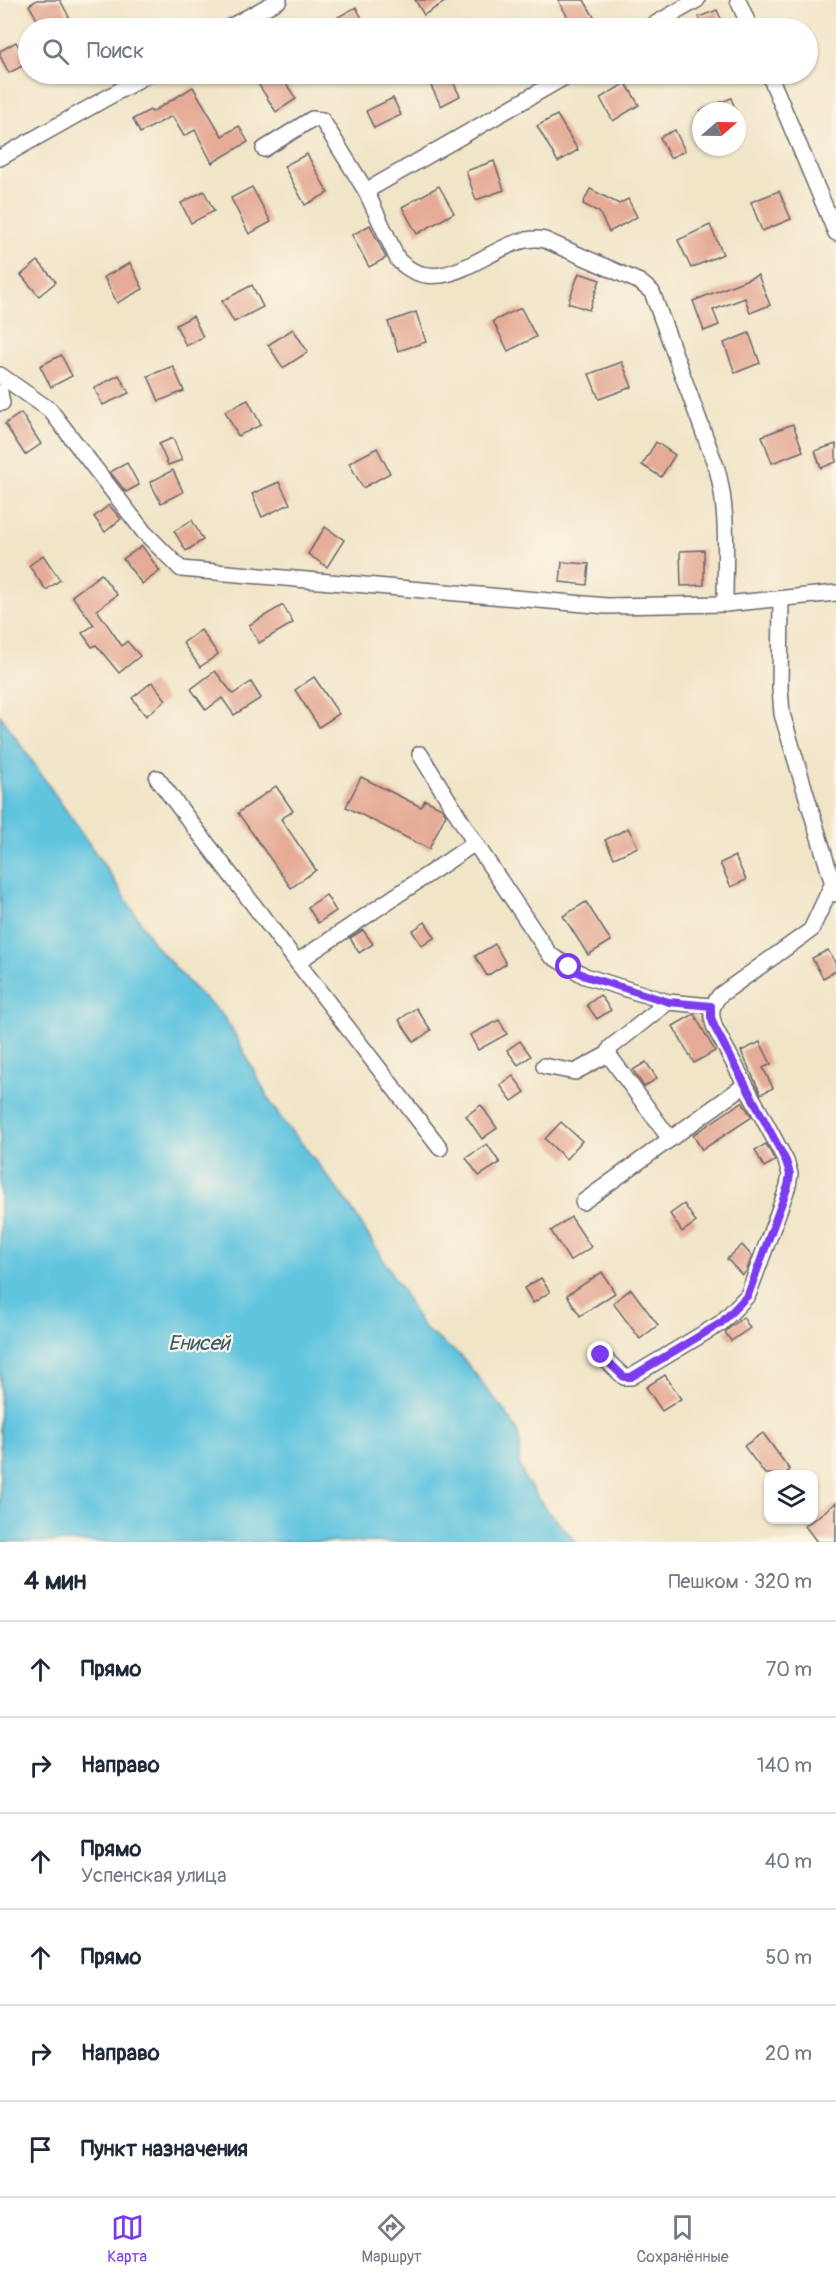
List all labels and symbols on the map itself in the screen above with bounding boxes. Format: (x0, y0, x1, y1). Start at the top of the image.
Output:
north arrow (692, 102, 746, 156)
route start (555, 953, 581, 979)
water label: Енисей (168, 1330, 232, 1357)
route end (587, 1341, 613, 1367)

